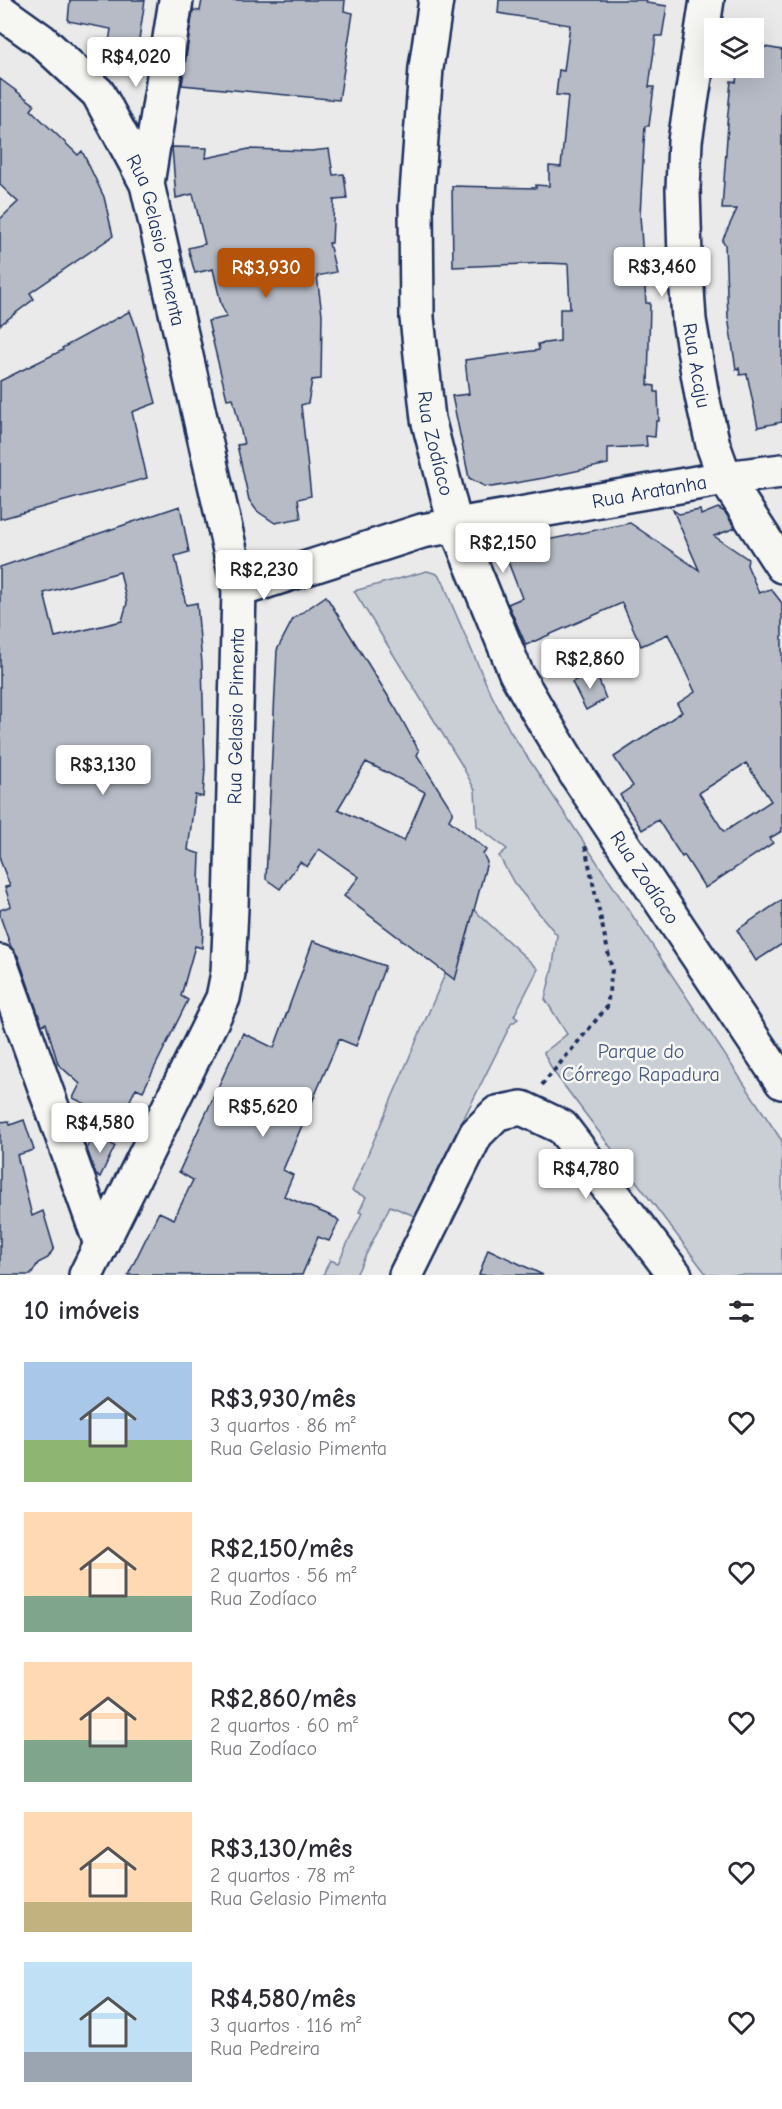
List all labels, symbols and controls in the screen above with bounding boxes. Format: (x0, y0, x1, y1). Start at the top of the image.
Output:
map controls (704, 18, 764, 78)
button: layers (704, 18, 764, 78)
pin: R$4,020 (81, 37, 191, 88)
text: R$4,020 (101, 45, 171, 68)
street label: Rua Gelasio Pimenta (122, 150, 190, 328)
pin: R$3,460 (607, 247, 717, 298)
pin: R$3,930 (211, 248, 321, 299)
text: R$3,460 (628, 255, 696, 278)
text: R$3,930 (231, 256, 301, 279)
street label: Rua Acaju (678, 321, 716, 410)
street label: Rua Zodíaco (414, 390, 459, 498)
street label: Rua Aratanha (590, 470, 709, 513)
pin: R$2,150 (448, 523, 558, 574)
text: R$2,150 (469, 531, 537, 554)
pin: R$2,230 (209, 550, 319, 601)
text: R$2,230 (230, 558, 298, 581)
street label: Rua Gelasio Pimenta (223, 627, 249, 805)
pin: R$2,860 (535, 639, 645, 690)
text: R$2,860 (555, 647, 625, 670)
pin: R$3,130 (48, 745, 158, 796)
text: R$3,130 (70, 753, 136, 776)
street label: Rua Zodíaco (606, 826, 685, 928)
park label: Parque do Córrego Rapadura (562, 1040, 720, 1086)
pin: R$5,620 (208, 1087, 318, 1138)
text: R$5,620 (228, 1095, 298, 1118)
pin: R$4,580 (45, 1103, 155, 1154)
text: R$4,580 (65, 1111, 135, 1134)
pin: R$4,780 (531, 1149, 641, 1200)
text: R$4,780 (553, 1157, 619, 1180)
icon: filters (725, 1295, 758, 1328)
text: 10 imóveis (24, 1296, 139, 1326)
text: R$3,930/mês (210, 1384, 356, 1414)
icon: home (72, 1386, 144, 1458)
icon: heart (725, 1406, 758, 1439)
text: 3 quartos · 86 m² (210, 1414, 356, 1437)
text: Rua Gelasio Pimenta (210, 1437, 387, 1460)
text: R$2,150/mês (210, 1534, 354, 1564)
icon: home (72, 1536, 144, 1608)
icon: heart (725, 1556, 758, 1589)
text: 2 quartos · 56 m² (210, 1564, 357, 1587)
text: Rua Zodíaco (210, 1587, 317, 1610)
text: R$2,860/mês (210, 1684, 356, 1714)
icon: home (72, 1686, 144, 1758)
icon: heart (725, 1706, 758, 1739)
text: 2 quartos · 60 m² (210, 1714, 358, 1737)
text: Rua Zodíaco (210, 1737, 317, 1760)
text: R$3,130/mês (210, 1834, 352, 1864)
icon: home (72, 1836, 144, 1908)
icon: heart (725, 1856, 758, 1889)
text: 2 quartos · 78 m² (210, 1864, 355, 1887)
text: Rua Gelasio Pimenta (210, 1887, 387, 1910)
text: R$4,580/mês (210, 1984, 356, 2014)
icon: home (72, 1986, 144, 2058)
icon: heart (725, 2006, 758, 2039)
text: 3 quartos · 116 m² (210, 2014, 361, 2037)
text: Rua Pedreira (210, 2037, 320, 2060)

